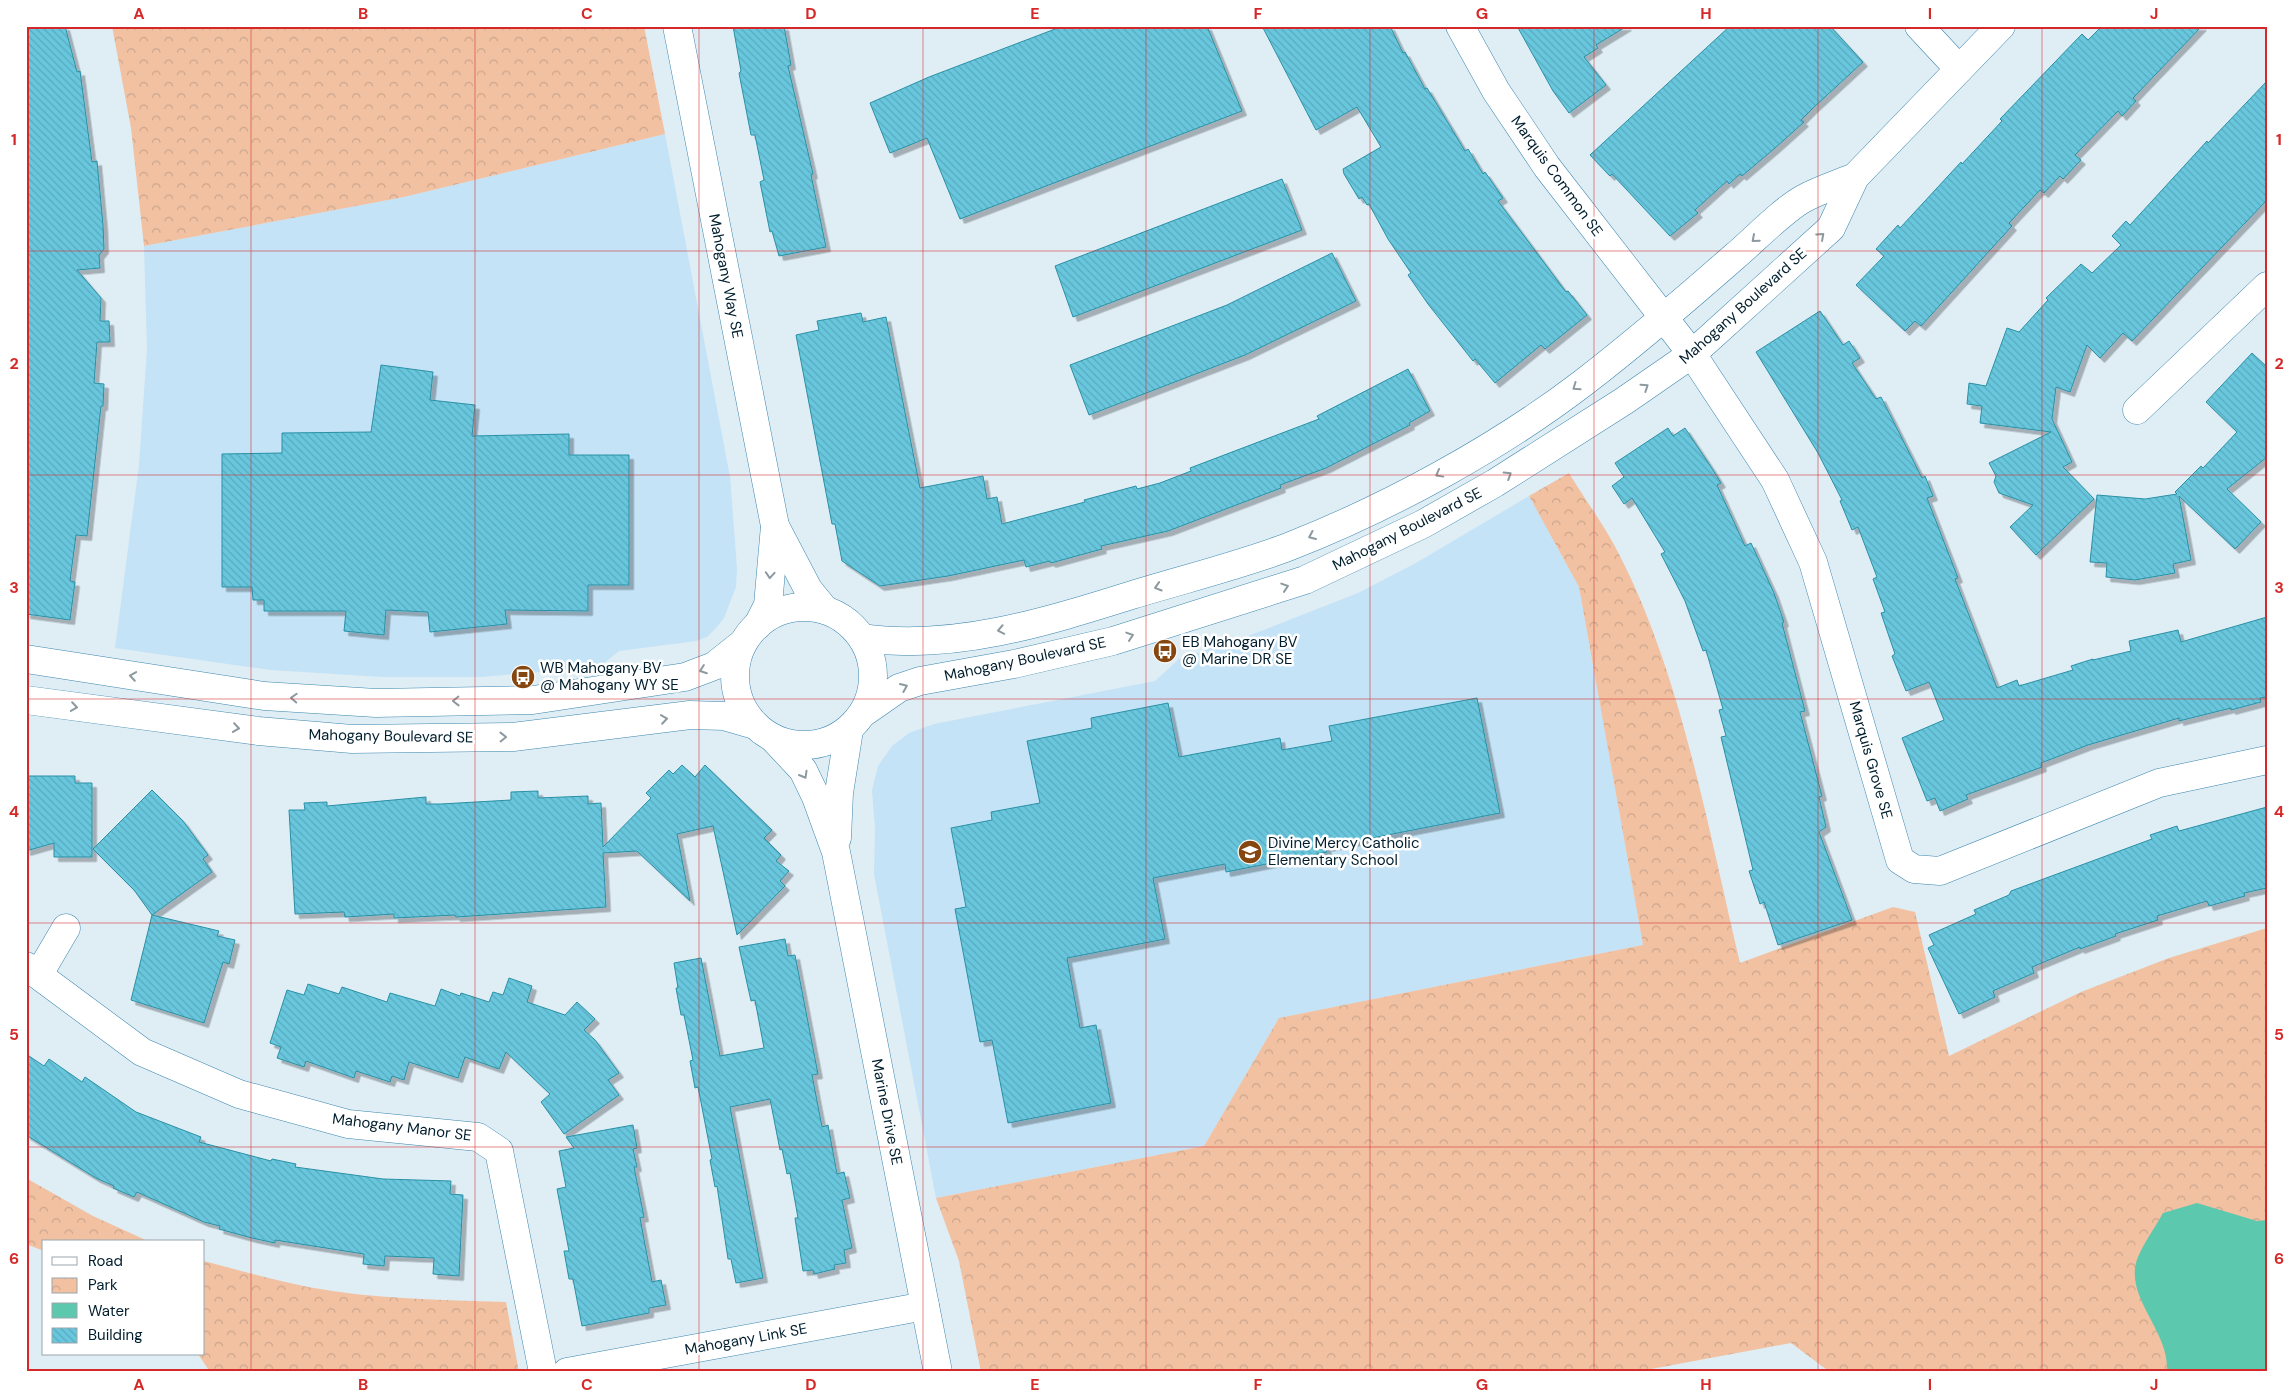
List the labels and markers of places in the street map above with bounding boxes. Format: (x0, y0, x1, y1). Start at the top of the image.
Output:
place label: EB Mahogany BV @ Marine DR SE (1182, 632, 1298, 669)
bus stop icon: EB Mahogany BV @ Marine DR SE (1152, 638, 1178, 664)
place label: WB Mahogany BV @ Mahogany WY SE (540, 658, 679, 695)
bus stop icon: WB Mahogany BV @ Mahogany WY SE (510, 664, 536, 690)
place label: Divine Mercy Catholic Elementary School (1268, 833, 1420, 870)
school or university icon: Divine Mercy Catholic Elementary School (1237, 839, 1263, 865)

